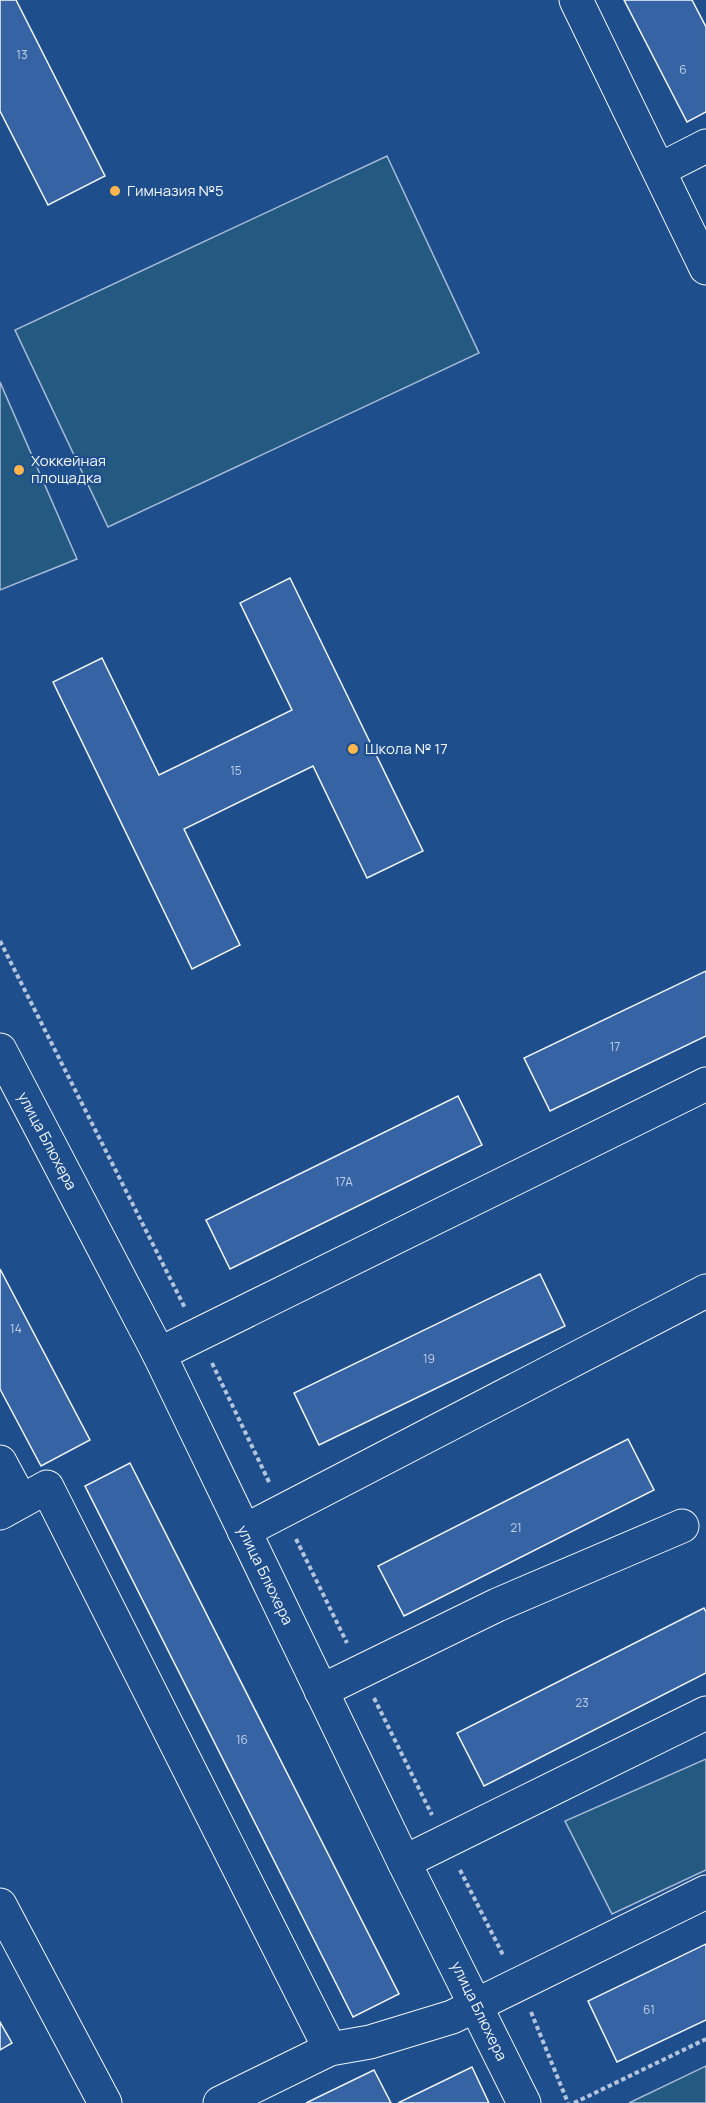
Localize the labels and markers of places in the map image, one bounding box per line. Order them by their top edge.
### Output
place label: Гимназия №5 [127,180,224,201]
marker: Гимназия №5 [108,184,122,198]
place label: Хоккейная площадка [31,450,106,488]
marker: Хоккейная площадка [12,463,26,477]
place label: Школа № 17 [365,738,448,759]
marker: Школа № 17 [346,742,360,756]

